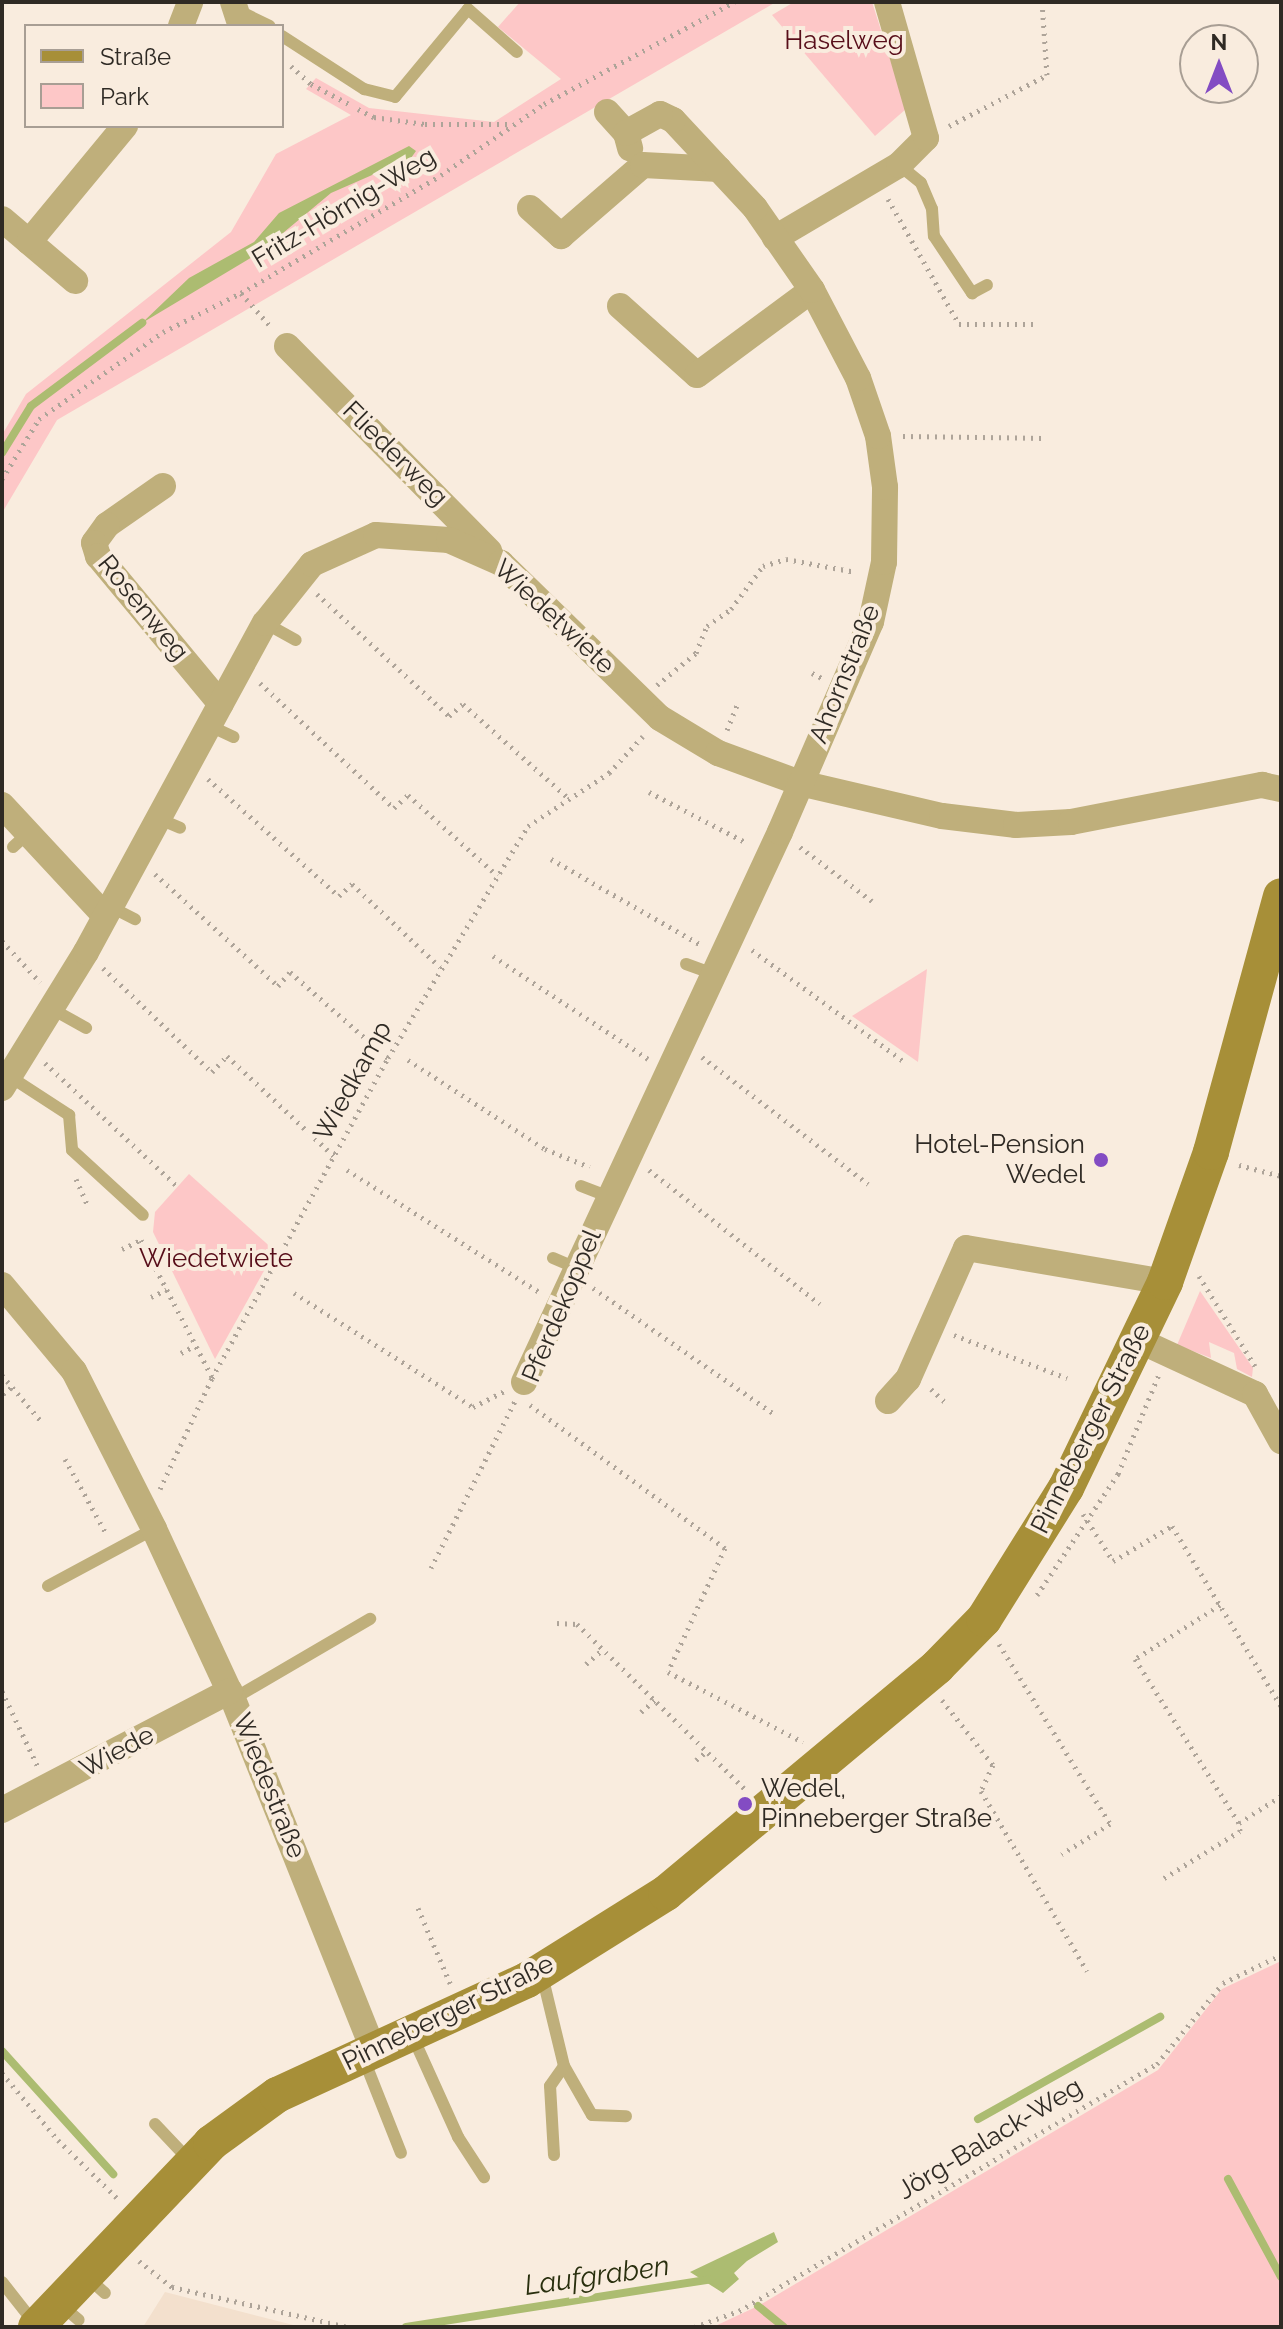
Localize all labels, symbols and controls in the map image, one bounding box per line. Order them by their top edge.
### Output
legend [24,24,284,128]
north arrow [1179,24,1259,104]
park label: Haselweg [784,25,904,57]
text: N [1211,29,1227,55]
text: Straße [100,42,171,71]
text: Park [100,82,149,111]
street label: Fritz-Hörnig-Weg [247,141,441,275]
street label: Fliederweg [336,395,454,513]
street label: Rosenweg [91,549,195,667]
street label: Wiedetwiete [487,553,621,681]
street label: Ahornstraße [803,600,887,748]
street label: Wiedkamp [307,1016,399,1146]
place label: Hotel-Pension Wedel [914,1129,1085,1190]
marker: Hotel-Pension Wedel [1092,1151,1110,1169]
street label: Pferdekoppel [516,1225,608,1387]
park label: Wiedetwiete [139,1243,293,1275]
street label: Pinneberger Straße [1025,1319,1157,1539]
street label: Wiedestraße [226,1709,312,1863]
street label: Wiede [75,1720,159,1784]
place label: Wedel, Pinneberger Straße [761,1773,993,1834]
marker: Wedel, Pinneberger Straße [736,1795,754,1813]
street label: Pinneberger Straße [337,1948,559,2078]
street label: Jörg-Balack-Weg [892,2072,1088,2206]
water label: Laufgraben [522,2249,672,2303]

